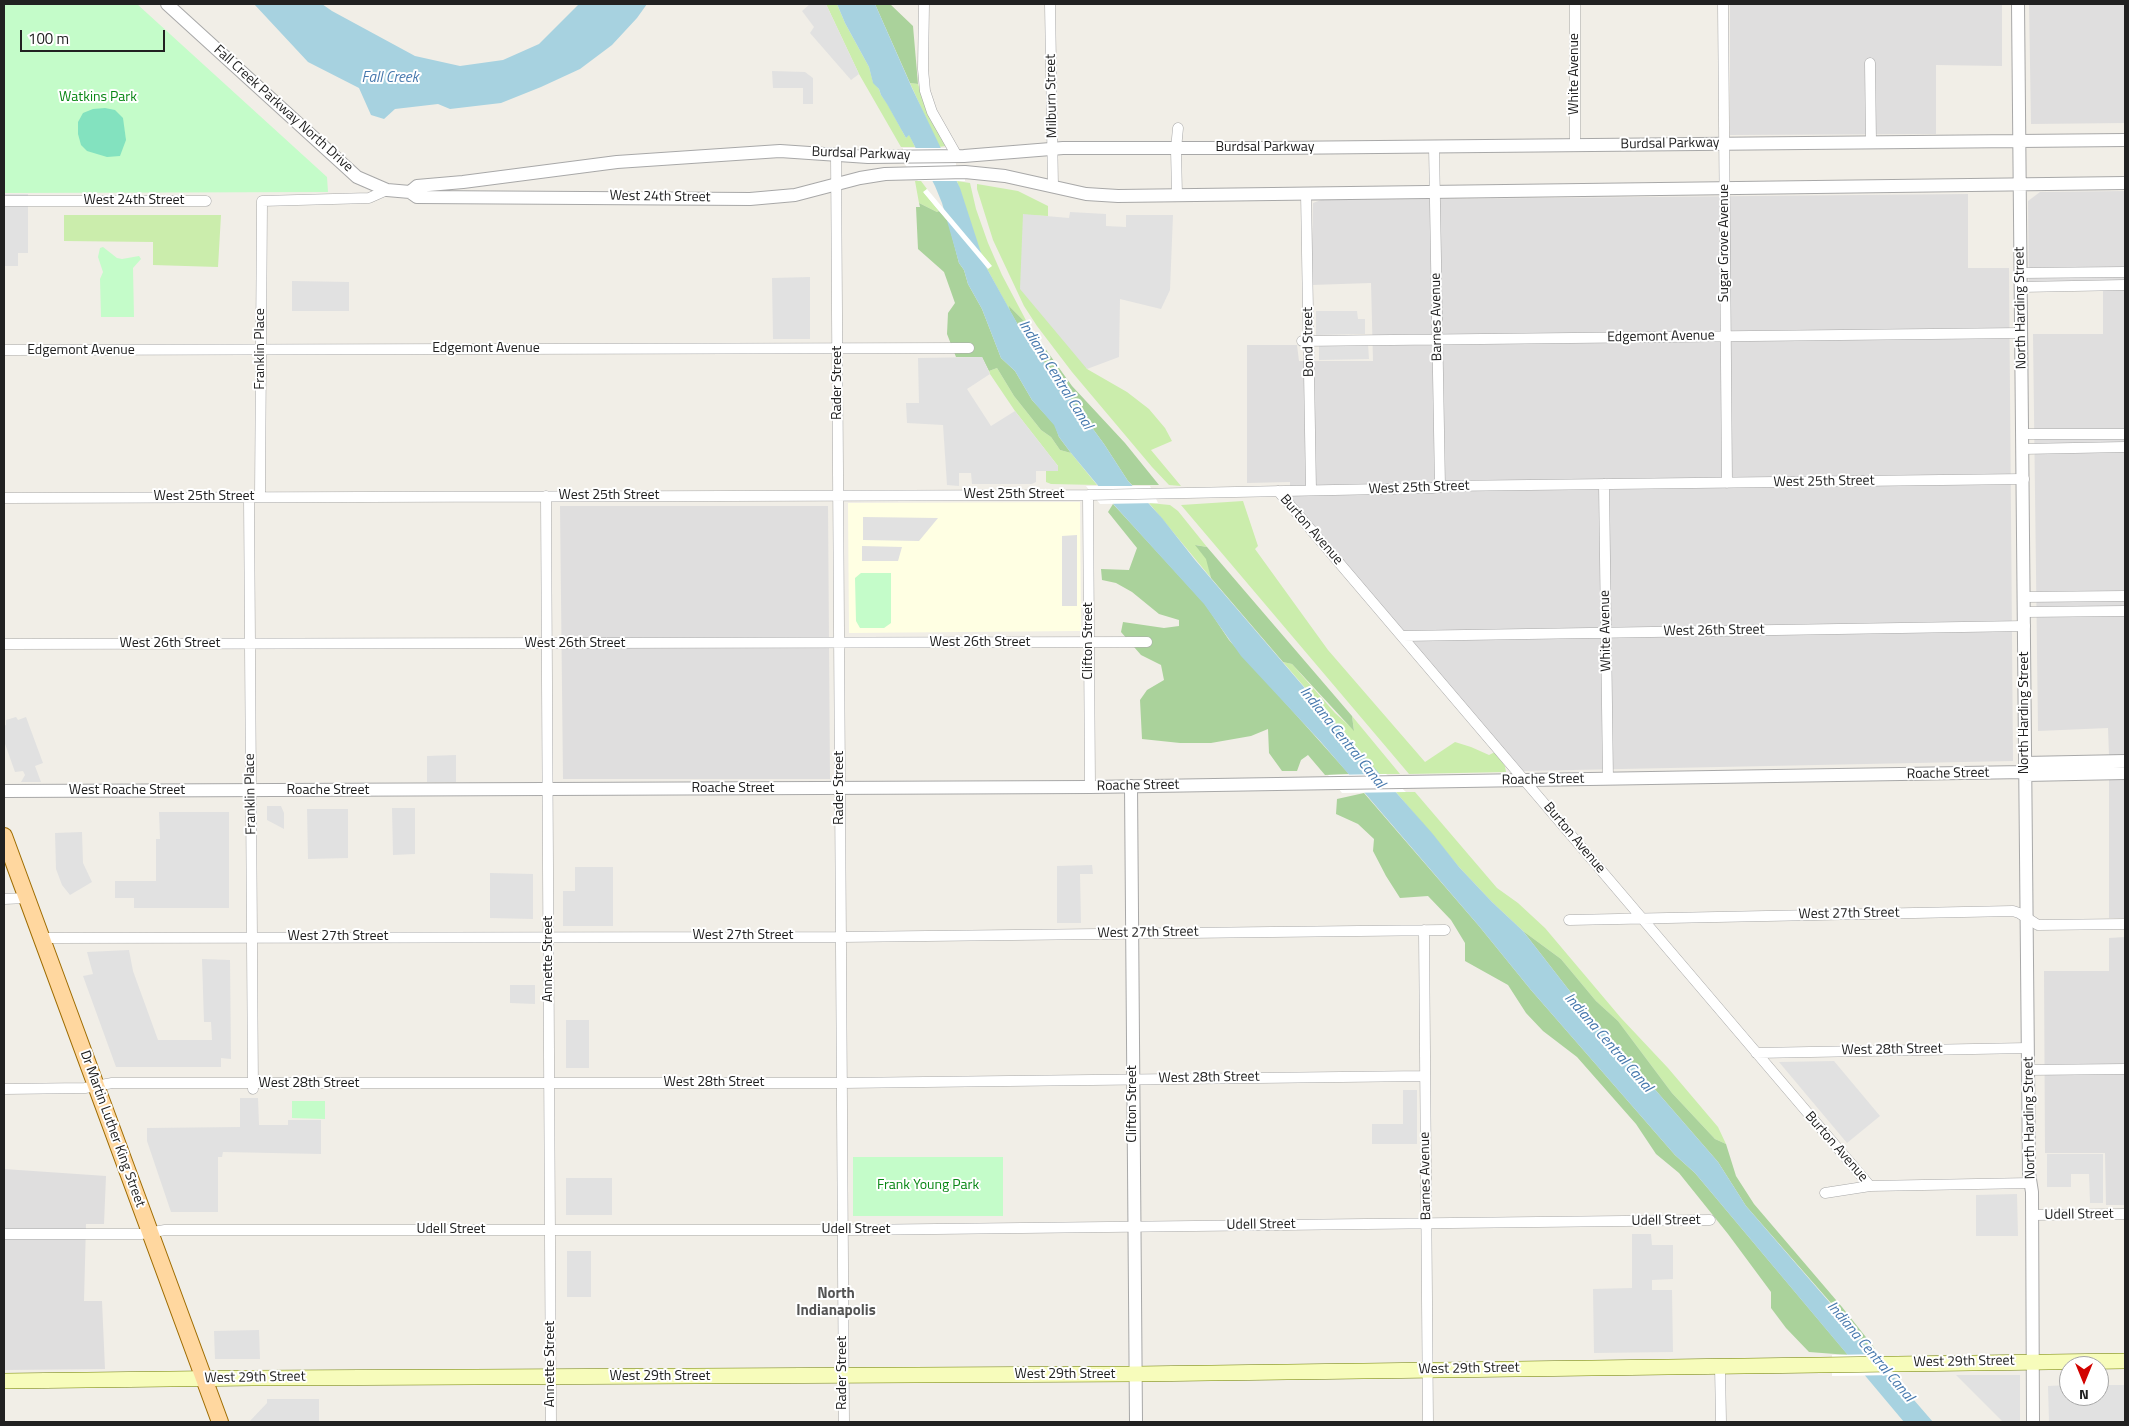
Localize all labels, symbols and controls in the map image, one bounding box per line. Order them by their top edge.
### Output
scale bar [22,20,168,52]
text: 100 m [28,27,69,50]
street label: White Avenue [1567,33,1583,115]
street label: Fall Creek Parkway North Drive [210,42,356,176]
street label: Milburn Street [1043,54,1061,138]
water label: Fall Creek [362,69,418,87]
park label: Watkins Park [59,90,137,106]
street label: Burdsal Parkway [1620,135,1720,153]
street label: Burdsal Parkway [1215,140,1315,156]
street label: Burdsal Parkway [811,144,911,164]
street label: Sugar Grove Avenue [1717,184,1733,302]
street label: West 24th Street [609,188,711,206]
street label: West 24th Street [84,193,184,209]
street label: North Harding Street [2012,247,2030,369]
street label: Barnes Avenue [1428,273,1446,361]
street label: Bond Street [1300,307,1318,377]
street label: Franklin Place [253,308,269,390]
water label: Indiana Central Canal [1014,317,1096,433]
street label: Edgemont Avenue [1607,328,1715,346]
street label: Edgemont Avenue [432,341,540,357]
street label: Edgemont Avenue [27,343,135,359]
street label: Rader Street [830,346,846,420]
street label: West 25th Street [1773,473,1875,491]
street label: West 25th Street [1368,478,1470,498]
street label: West 25th Street [964,487,1064,503]
street label: West 25th Street [559,488,659,504]
street label: West 25th Street [154,489,254,505]
street label: Burton Avenue [1276,491,1346,569]
street label: White Avenue [1597,590,1615,672]
street label: Clifton Street [1081,602,1097,680]
street label: West 26th Street [1663,622,1765,640]
street label: West 26th Street [930,635,1030,651]
street label: West 26th Street [120,636,220,652]
street label: West 26th Street [525,636,625,652]
street label: North Harding Street [2017,652,2033,774]
water label: Indiana Central Canal [1296,684,1388,792]
street label: Rader Street [832,751,848,825]
street label: Franklin Place [242,753,260,835]
street label: Roache Street [1906,765,1990,783]
street label: Roache Street [1501,771,1585,789]
street label: Roache Street [1096,777,1180,795]
street label: Roache Street [692,781,774,797]
street label: West Roache Street [69,783,185,799]
street label: Roache Street [287,783,369,799]
street label: Burton Avenue [1539,799,1609,877]
street label: West 27th Street [1798,905,1900,923]
street label: Annette Street [541,916,557,1002]
street label: West 27th Street [1097,924,1199,942]
street label: West 27th Street [693,928,793,944]
street label: West 27th Street [288,929,388,945]
water label: Indiana Central Canal [1560,990,1656,1096]
street label: West 28th Street [1841,1041,1943,1059]
street label: Dr Martin Luther King Street [76,1048,148,1210]
street label: North Harding Street [2021,1057,2039,1179]
street label: Clifton Street [1125,1065,1141,1143]
street label: West 28th Street [1158,1069,1260,1087]
street label: West 28th Street [664,1075,764,1091]
street label: West 28th Street [259,1076,359,1092]
street label: Burton Avenue [1801,1108,1871,1186]
street label: Barnes Avenue [1417,1132,1435,1220]
park label: Frank Young Park [877,1178,979,1194]
street label: Udell Street [2044,1206,2114,1224]
street label: Udell Street [1631,1212,1701,1230]
street label: Udell Street [1226,1216,1296,1234]
street label: Udell Street [416,1222,486,1238]
street label: Udell Street [821,1222,891,1238]
district label: North Indianapolis [796,1285,876,1320]
water label: Indiana Central Canal [1823,1298,1917,1406]
street label: Annette Street [543,1321,559,1407]
street label: Rader Street [835,1336,851,1410]
street label: West 29th Street [1913,1353,2015,1371]
north arrow [2059,1356,2109,1406]
street label: West 29th Street [1418,1360,1520,1378]
street label: West 29th Street [1015,1367,1115,1383]
street label: West 29th Street [204,1369,306,1387]
street label: West 29th Street [610,1369,710,1385]
text: N [2079,1385,2089,1406]

